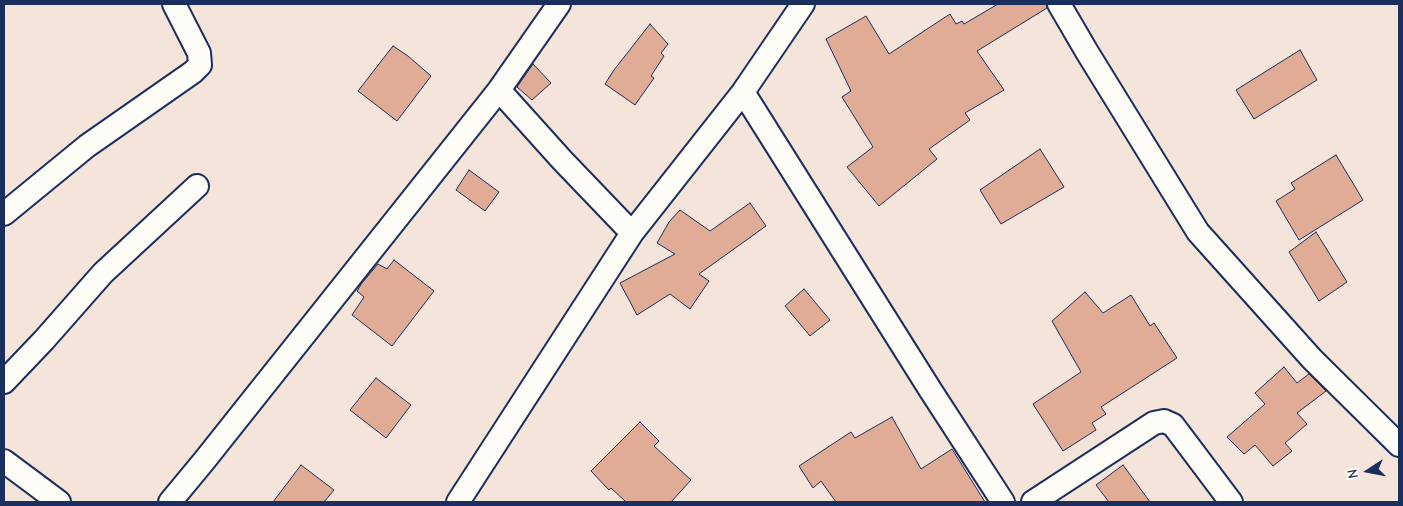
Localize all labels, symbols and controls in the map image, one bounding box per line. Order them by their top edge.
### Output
north arrow [1343,446,1393,496]
text: N [1344,468,1362,480]

